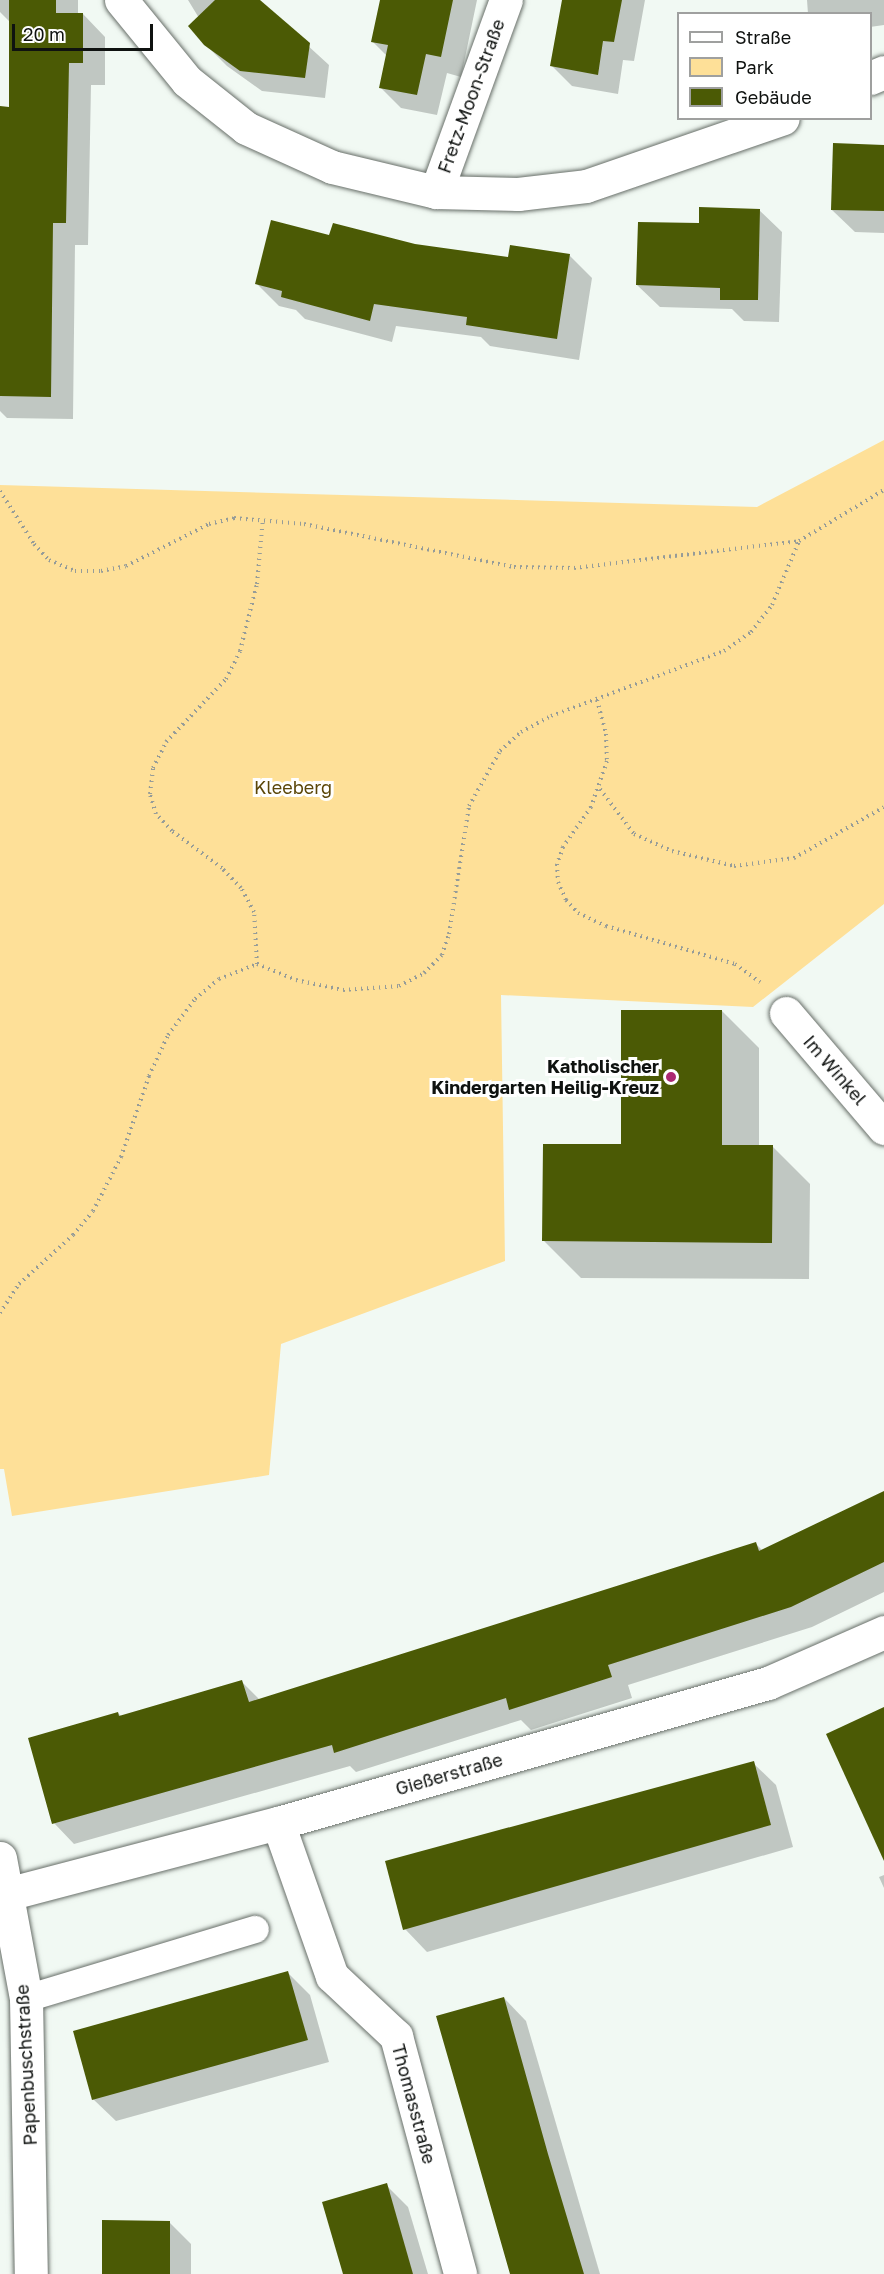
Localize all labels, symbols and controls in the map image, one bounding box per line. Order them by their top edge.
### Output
scale bar [15,12,156,50]
legend [677,12,872,120]
street label: Fretz-Moon-Straße [433,16,509,176]
text: 20 m [23,23,65,45]
text: Straße [735,26,791,48]
text: Park [735,56,774,78]
text: Gebäude [735,86,812,108]
park label: Kleeberg [254,776,332,798]
street label: Im Winkel [799,1031,871,1109]
place label: Katholischer Kindergarten Heilig-Kreuz [431,1056,659,1098]
marker: Katholischer Kindergarten Heilig-Kreuz [664,1070,678,1084]
street label: Gießerstraße [393,1748,505,1800]
street label: Papenbuschstraße [11,1984,41,2146]
street label: Thomasstraße [388,2042,440,2166]

